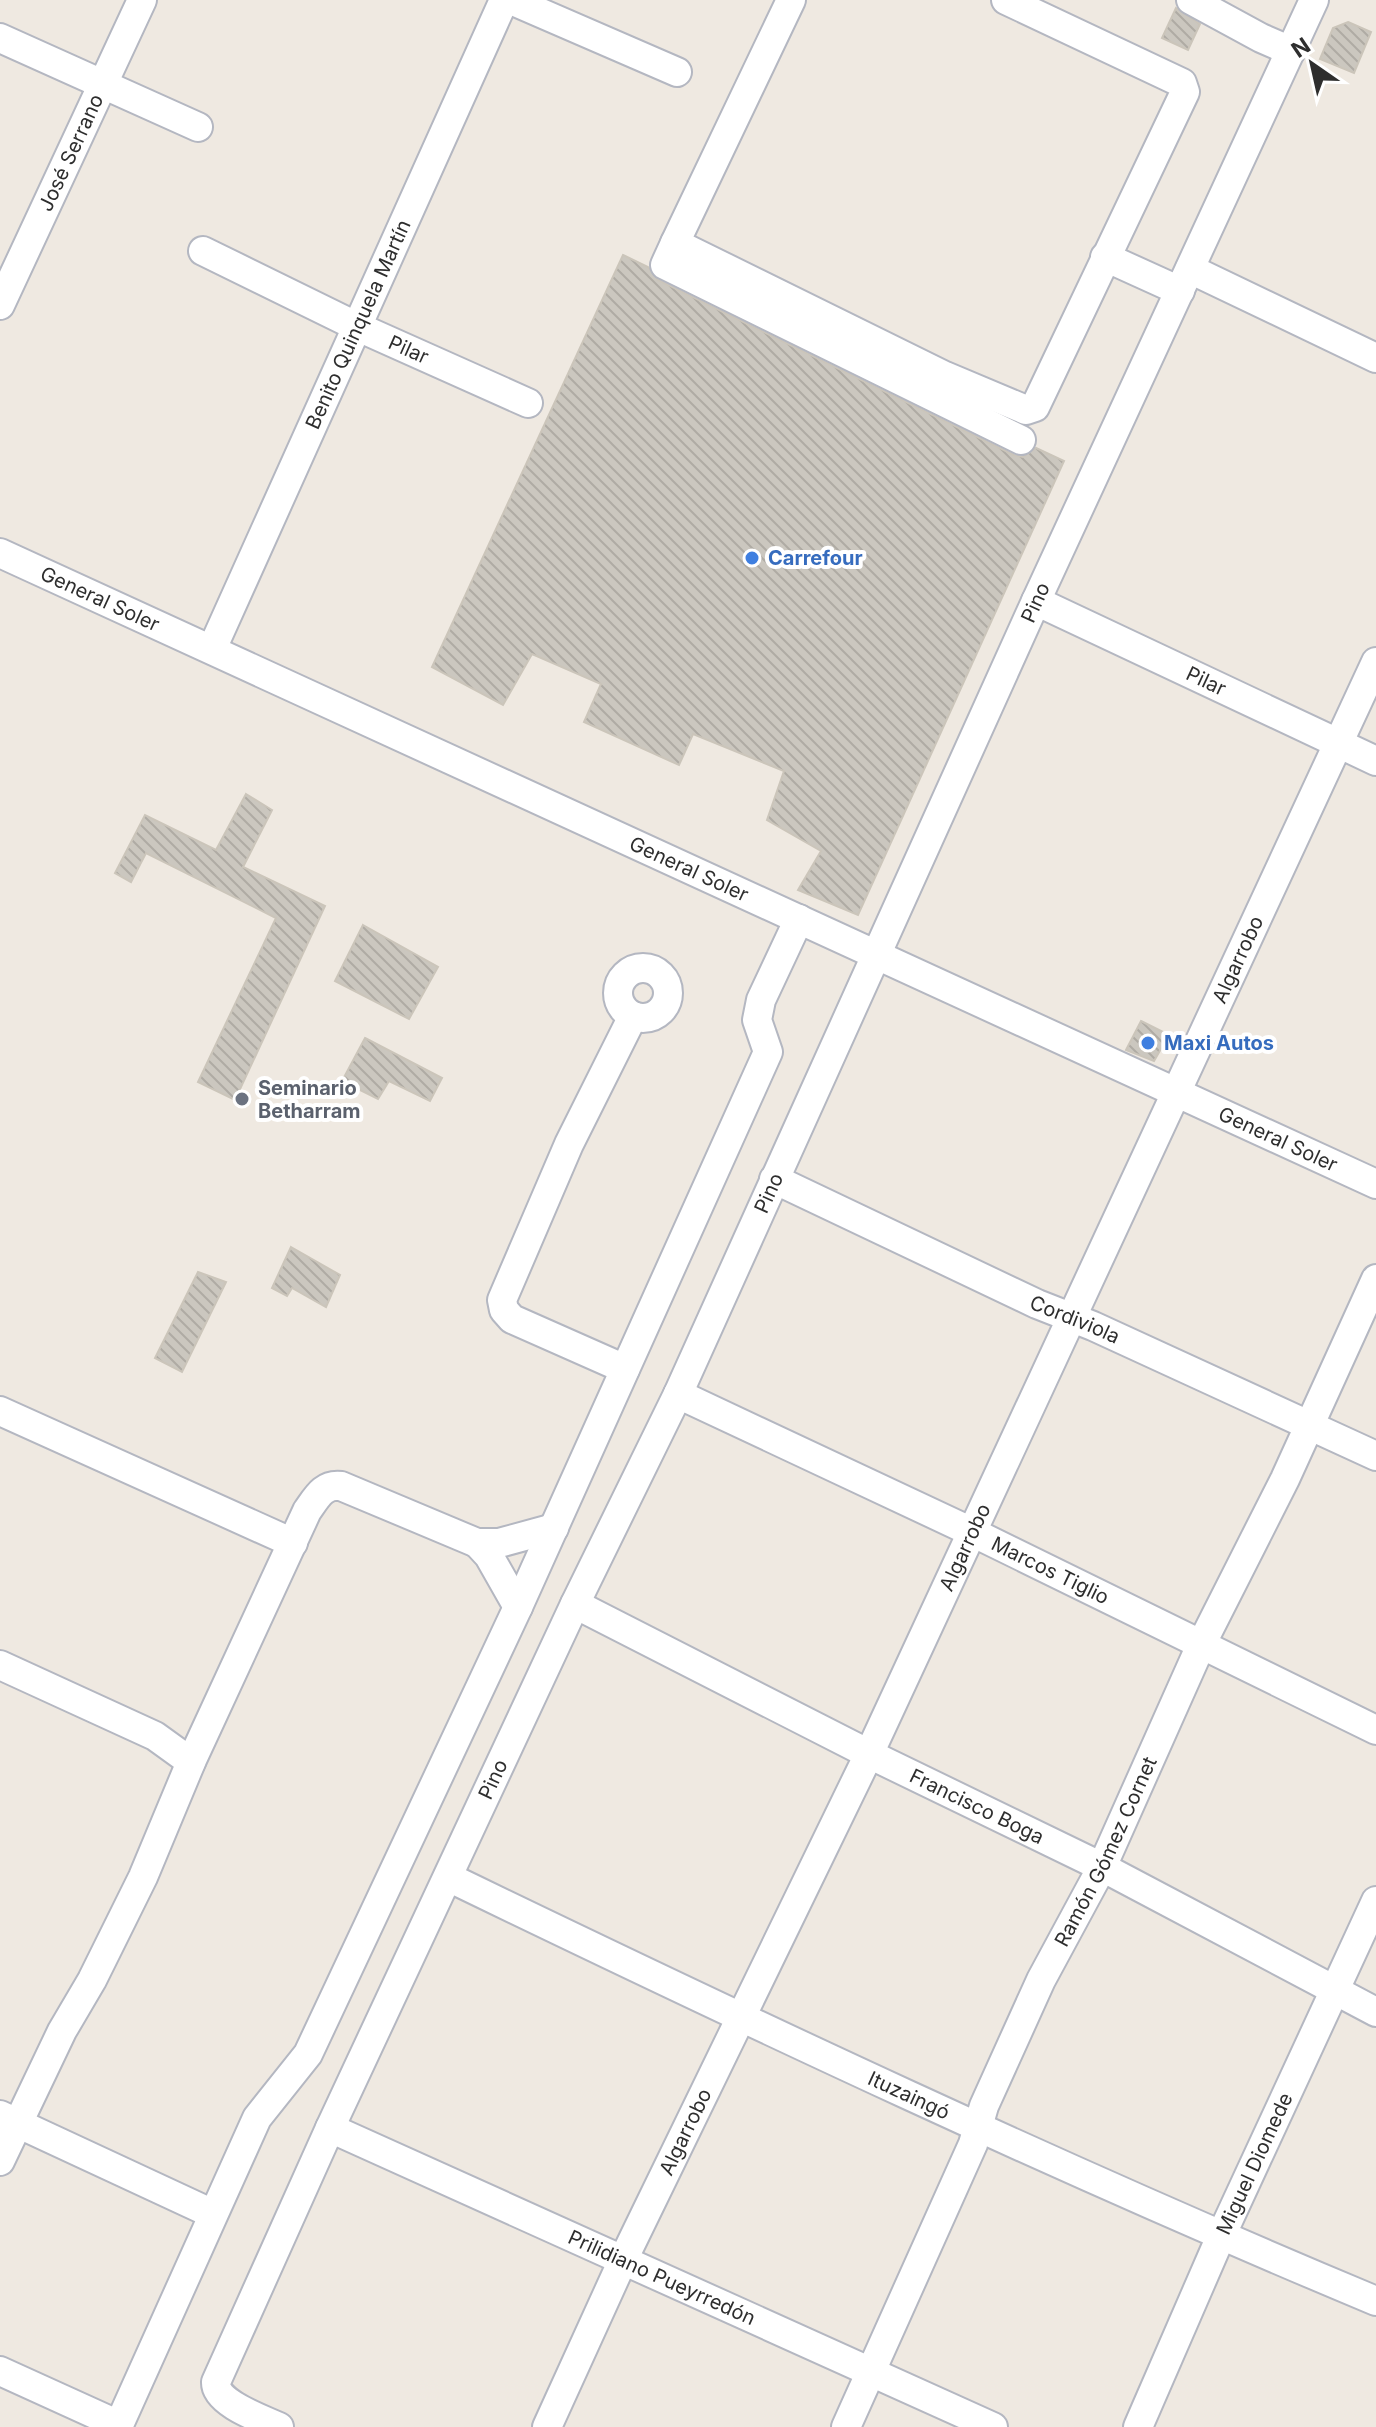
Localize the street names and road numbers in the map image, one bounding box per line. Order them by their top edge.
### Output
street label: José Serrano [33,90,108,215]
street label: Benito Quinquela Martín [301,216,416,433]
street label: Pilar [385,330,433,369]
street label: General Soler [37,561,164,637]
street label: Pino [1016,579,1055,626]
street label: Pilar [1182,661,1230,701]
street label: General Soler [626,831,753,907]
street label: Algarrobo [1207,912,1268,1007]
street label: General Soler [1215,1101,1342,1177]
street label: Pino [749,1169,788,1217]
street label: Cordiviola [1026,1290,1124,1349]
street label: Algarrobo [934,1500,996,1595]
street label: Marcos Tiglio [988,1531,1113,1609]
street label: Ramón Gómez Cornet [1049,1753,1162,1951]
street label: Pino [473,1756,513,1803]
street label: Francisco Boga [906,1764,1048,1849]
street label: Ituzaingó [864,2066,954,2124]
street label: Algarrobo [654,2085,717,2179]
street label: Miguel Diomede [1211,2089,1298,2238]
street label: Prilidiano Pueyrredón [564,2225,759,2330]

